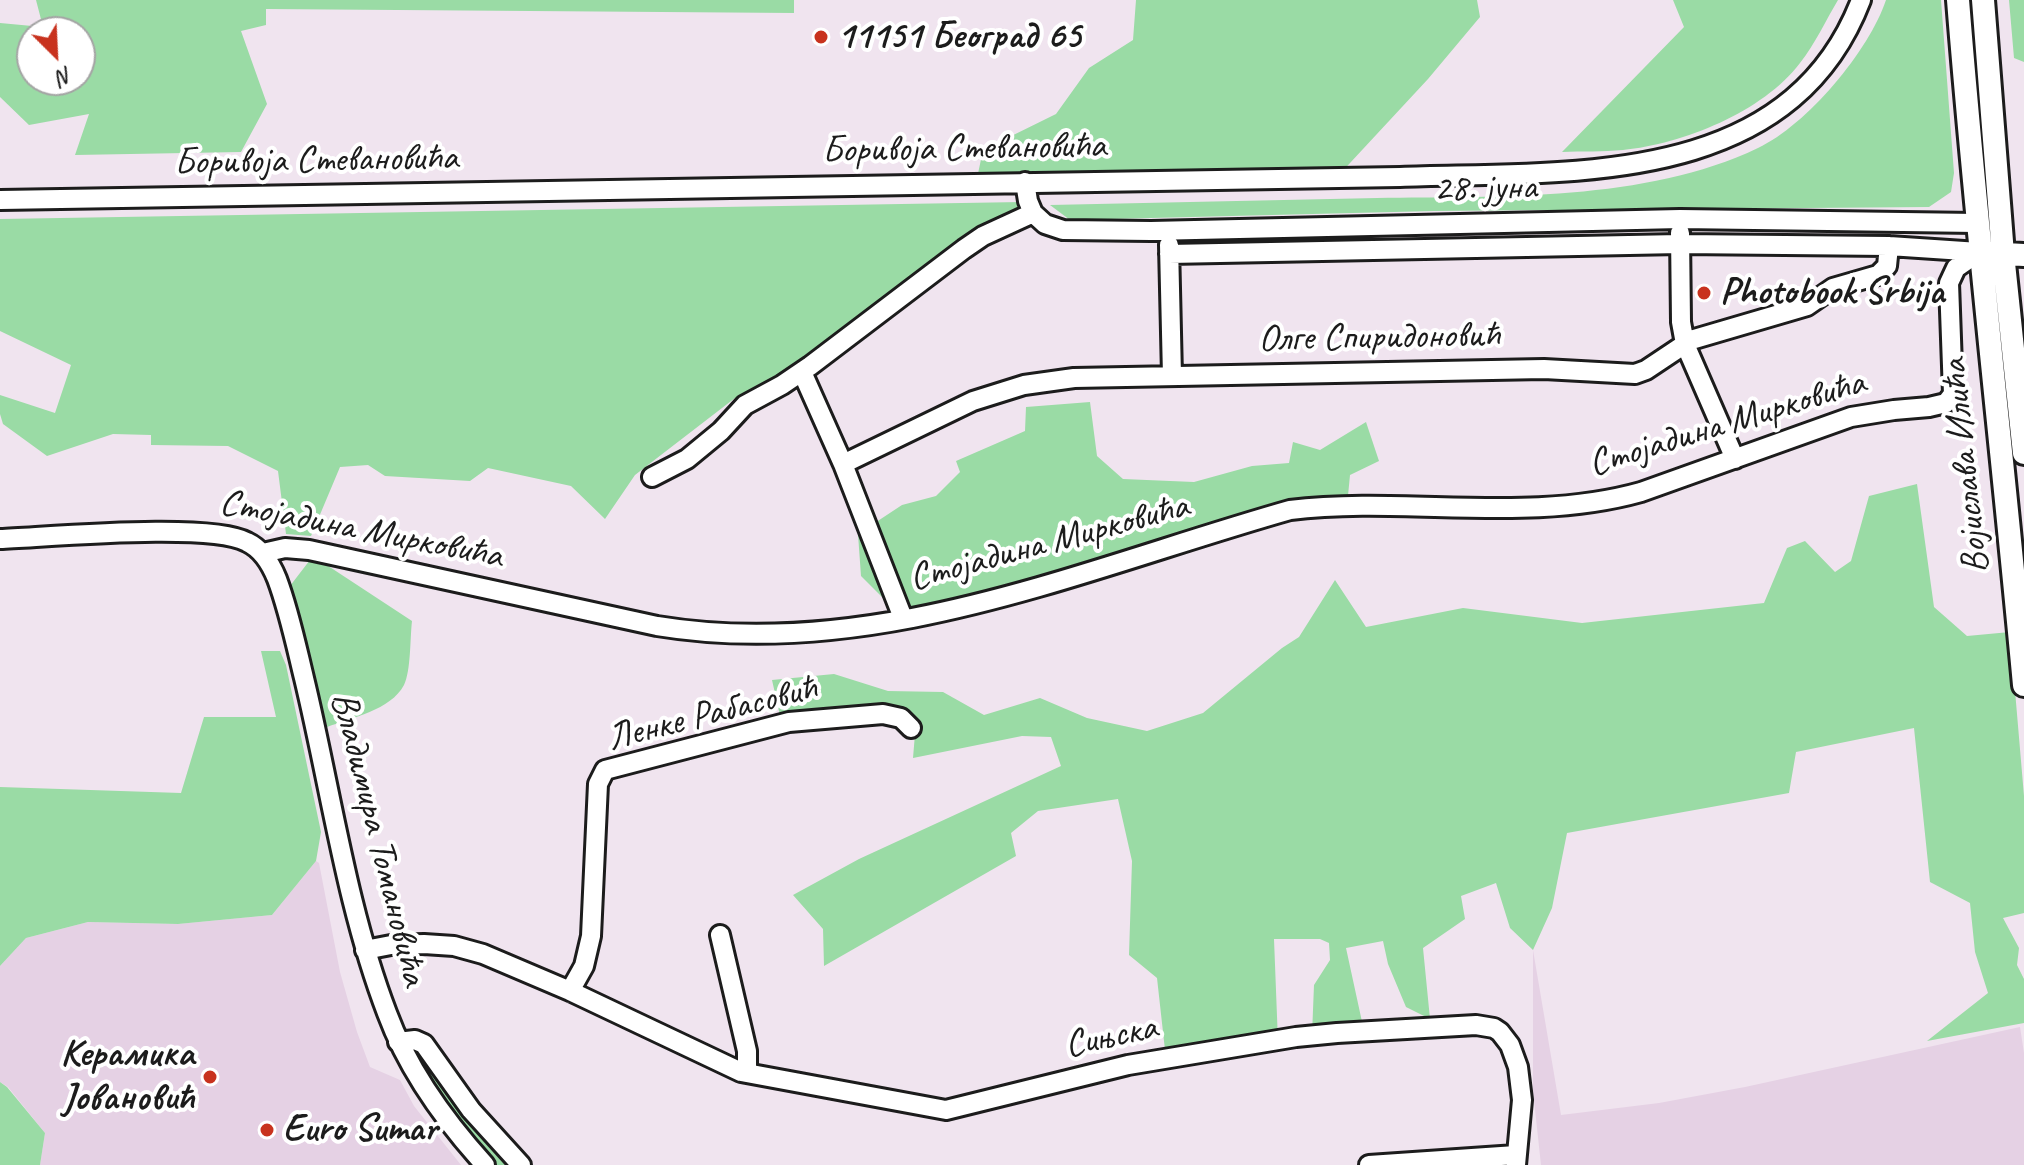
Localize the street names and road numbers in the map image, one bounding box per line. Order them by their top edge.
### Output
street label: Боривоја Стевановића [822,124,1106,174]
street label: Боривоја Стевановића [174,136,458,186]
street label: 28. јуна [1433,165,1537,213]
street label: Олге Спиридоновић [1258,313,1500,363]
street label: Војислава Илића [1932,356,2000,576]
street label: Стојадина Мирковића [1583,360,1871,488]
street label: Стојадина Мирковића [216,480,506,580]
street label: Стојадина Мирковића [905,484,1193,602]
street label: Ленке Рабасовић [603,666,821,762]
street label: Владимира Томановића [319,688,437,990]
street label: Сињска [1061,1005,1161,1069]

